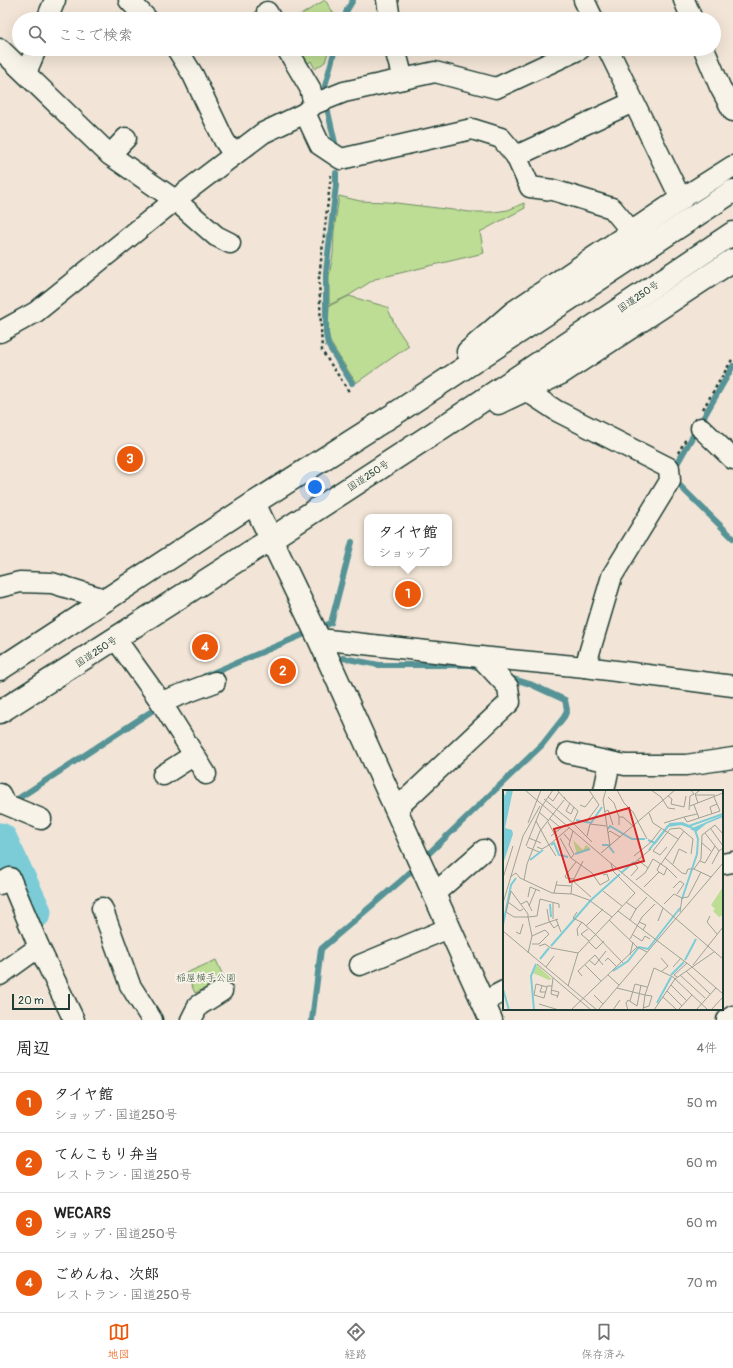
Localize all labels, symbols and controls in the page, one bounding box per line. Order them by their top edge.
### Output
search box [12,12,721,56]
icon: search [26,23,48,45]
text: ここで検索 [58,26,133,45]
street label: 国道250号 [615,278,662,315]
pin: 3 [117,444,143,474]
street label: 国道250号 [345,458,392,494]
your location [305,477,325,497]
popup [364,514,452,566]
text: タイヤ館 [378,523,438,542]
text: ショップ [378,545,430,561]
pin: 1 [395,579,421,609]
pin: 4 [192,632,218,662]
street label: 国道250号 [73,634,120,670]
pin: 2 [270,656,296,686]
inset map [503,790,723,1010]
park label: 稲屋横手公園 [176,972,236,984]
scale bar [12,992,70,1011]
text: 20 m [18,994,44,1007]
text: 周辺 [16,1038,50,1059]
text: 4件 [696,1040,717,1056]
text: タイヤ館 [54,1085,113,1104]
text: 1 [26,1095,32,1111]
text: 50 m [687,1095,717,1111]
text: ショップ · 国道250号 [54,1107,178,1123]
text: てんこもり弁当 [54,1145,159,1164]
text: 2 [25,1155,33,1171]
text: 60 m [686,1155,717,1171]
text: レストラン · 国道250号 [54,1167,192,1183]
text: WECARS [54,1204,111,1223]
text: 3 [25,1215,33,1231]
text: 60 m [686,1215,717,1231]
text: ショップ · 国道250号 [54,1226,178,1242]
text: ごめんね、次郎 [54,1265,159,1284]
text: 4 [25,1275,33,1291]
text: 70 m [687,1275,717,1291]
text: レストラン · 国道250号 [54,1287,192,1303]
tab: 地図 [108,1321,130,1361]
tab: 経路 [345,1321,367,1361]
tab: 保存済み [582,1321,626,1361]

